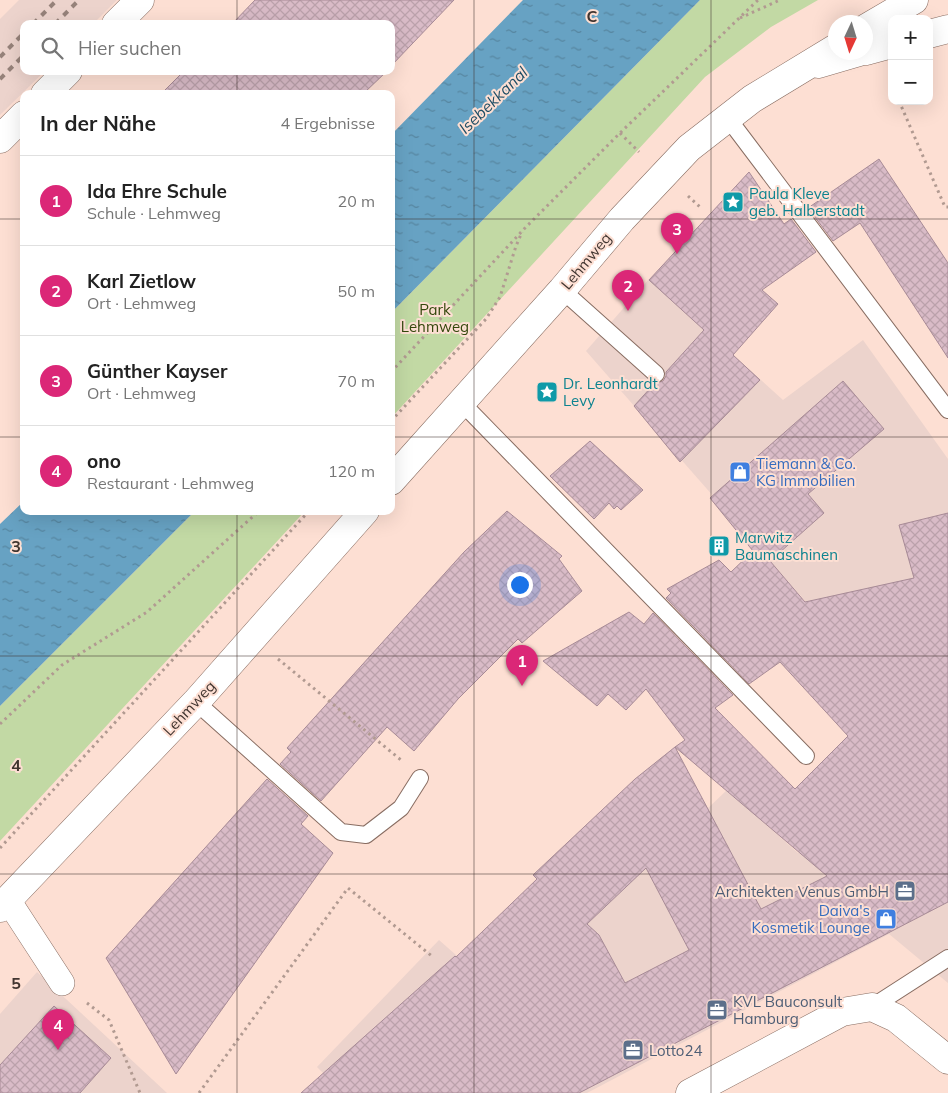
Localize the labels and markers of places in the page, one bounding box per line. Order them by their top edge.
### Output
place label: Paula Kleve geb. Halberstadt [749,184,865,220]
place icon: Paula Kleve geb. Halberstadt [721,190,745,214]
pin: 3 [661,213,693,254]
pin: 2 [612,270,644,311]
place label: Dr. Leonhardt Levy [563,374,658,410]
place icon: Dr. Leonhardt Levy [535,380,559,404]
place label: Tiemann & Co. KG Immobilien [756,454,856,490]
shop icon: Tiemann & Co. KG Immobilien [728,460,752,484]
place label: Marwitz Baumaschinen [735,528,838,564]
building icon: Marwitz Baumaschinen [707,534,731,558]
pin: 1 [506,645,538,686]
office icon: Architekten Venus GmbH [893,879,917,903]
place label: Architekten Venus GmbH [715,882,889,901]
place label: Daiva's Kosmetik Lounge [752,901,870,937]
shop icon: Daiva's Kosmetik Lounge [874,907,898,931]
place label: KVL Bauconsult Hamburg [733,992,842,1028]
office icon: KVL Bauconsult Hamburg [705,998,729,1022]
pin: 4 [42,1009,74,1050]
office icon: Lotto24 [621,1038,645,1062]
place label: Lotto24 [649,1041,702,1060]

